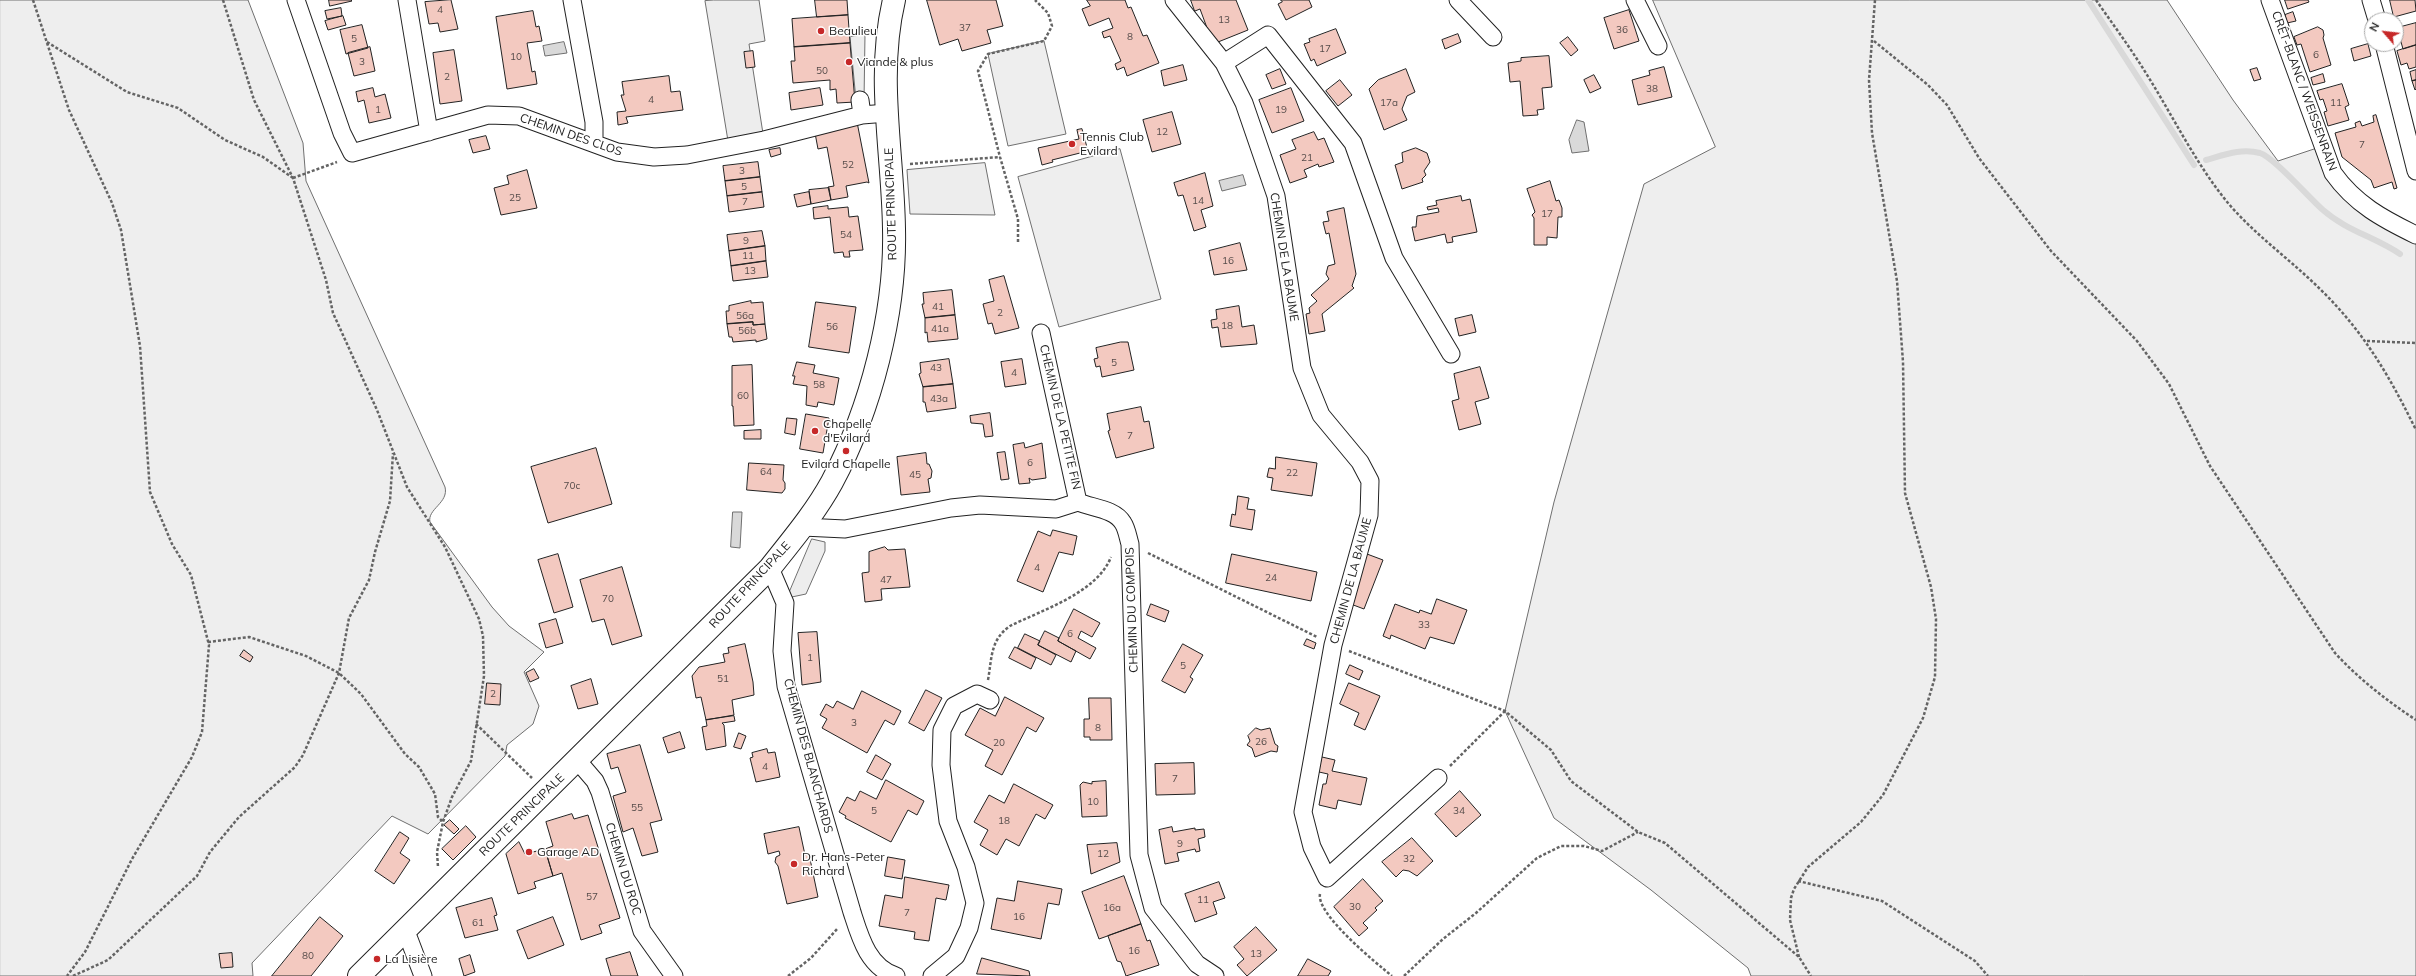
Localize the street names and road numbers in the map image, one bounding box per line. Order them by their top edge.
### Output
street label: CRÊT-BLANC / WEISSENRAIN [2268,9,2340,173]
street label: CHEMIN DES CLOS [518,111,624,159]
street label: ROUTE PRINCIPALE [882,147,900,261]
street label: CHEMIN DE LA BAUME [1267,192,1301,322]
street label: CHEMIN DE LA PETITE FIN [1036,343,1084,491]
street label: CHEMIN DE LA BAUME [1327,516,1375,646]
street label: ROUTE PRINCIPALE [706,539,794,631]
street label: CHEMIN DU COMPOIS [1123,547,1141,673]
street label: CHEMIN DES BLANCHARDS [780,677,836,835]
street label: ROUTE PRINCIPALE [477,771,567,859]
street label: CHEMIN DU ROC [602,821,644,917]

